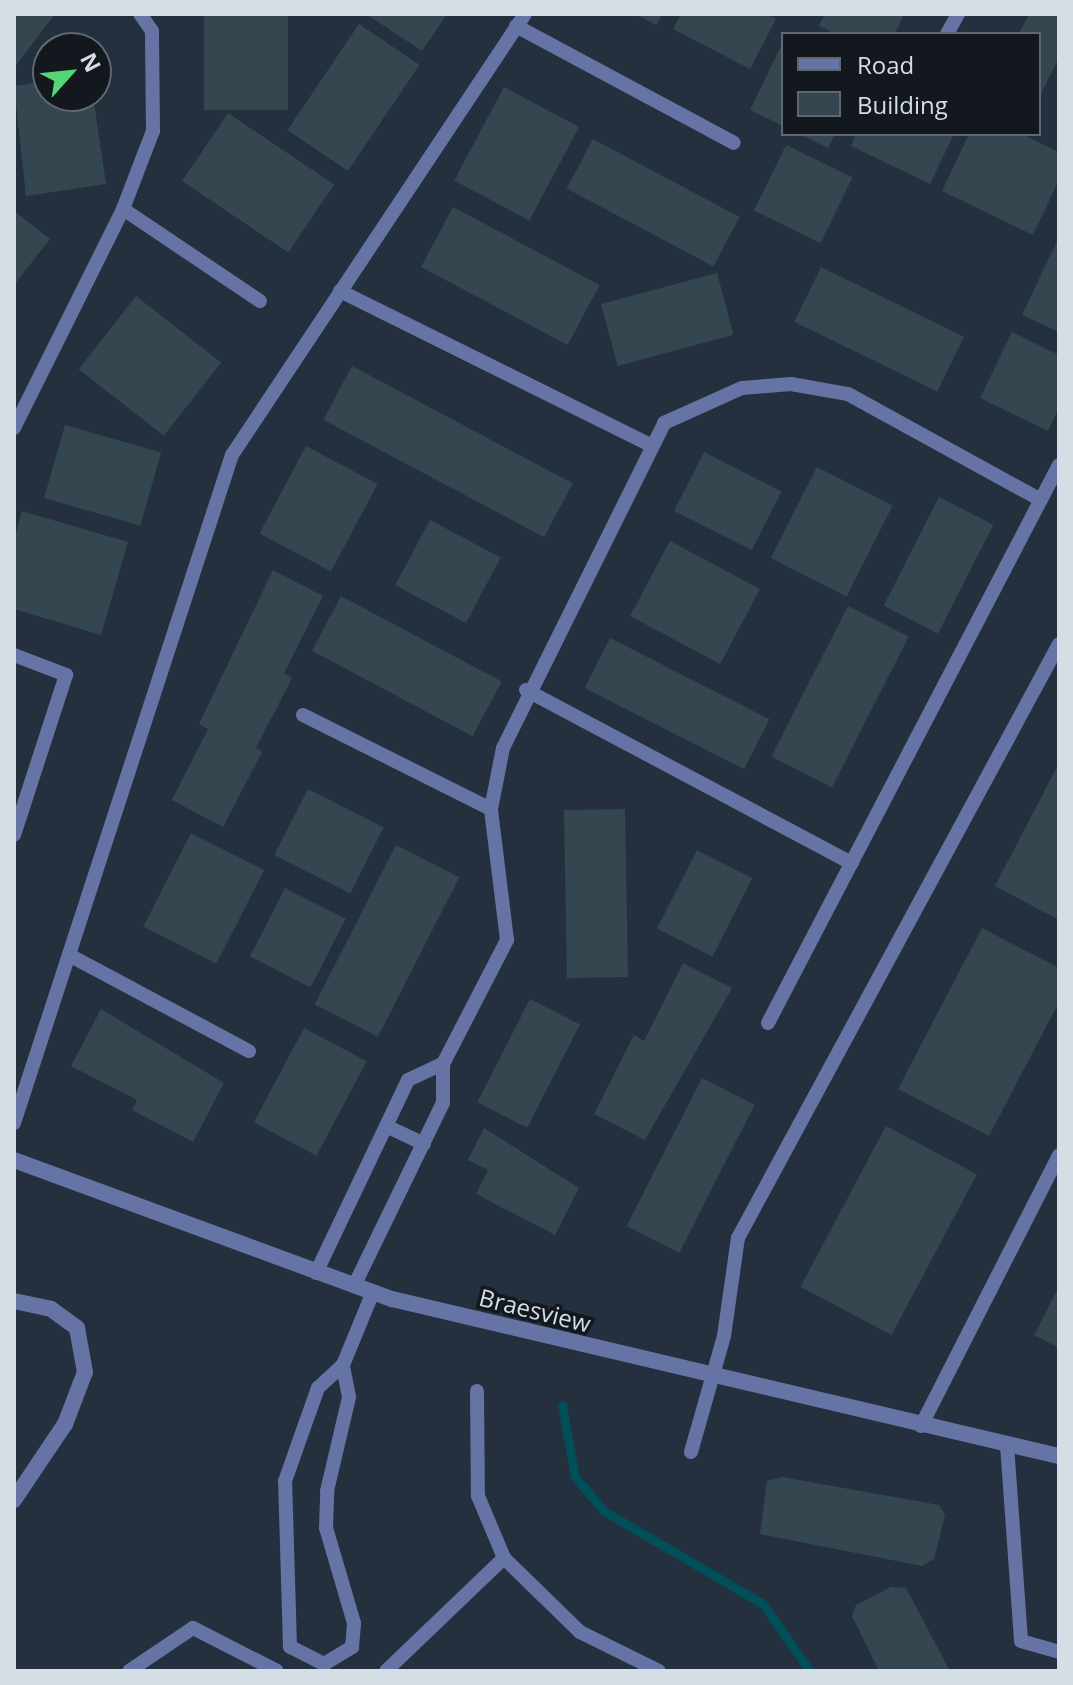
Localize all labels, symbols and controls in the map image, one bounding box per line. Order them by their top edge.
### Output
north arrow [32,32,112,112]
legend [781,32,1041,136]
text: N [74,47,109,77]
text: Road [857,48,914,81]
text: Building [857,88,948,121]
street label: Braesview [476,1282,594,1338]

